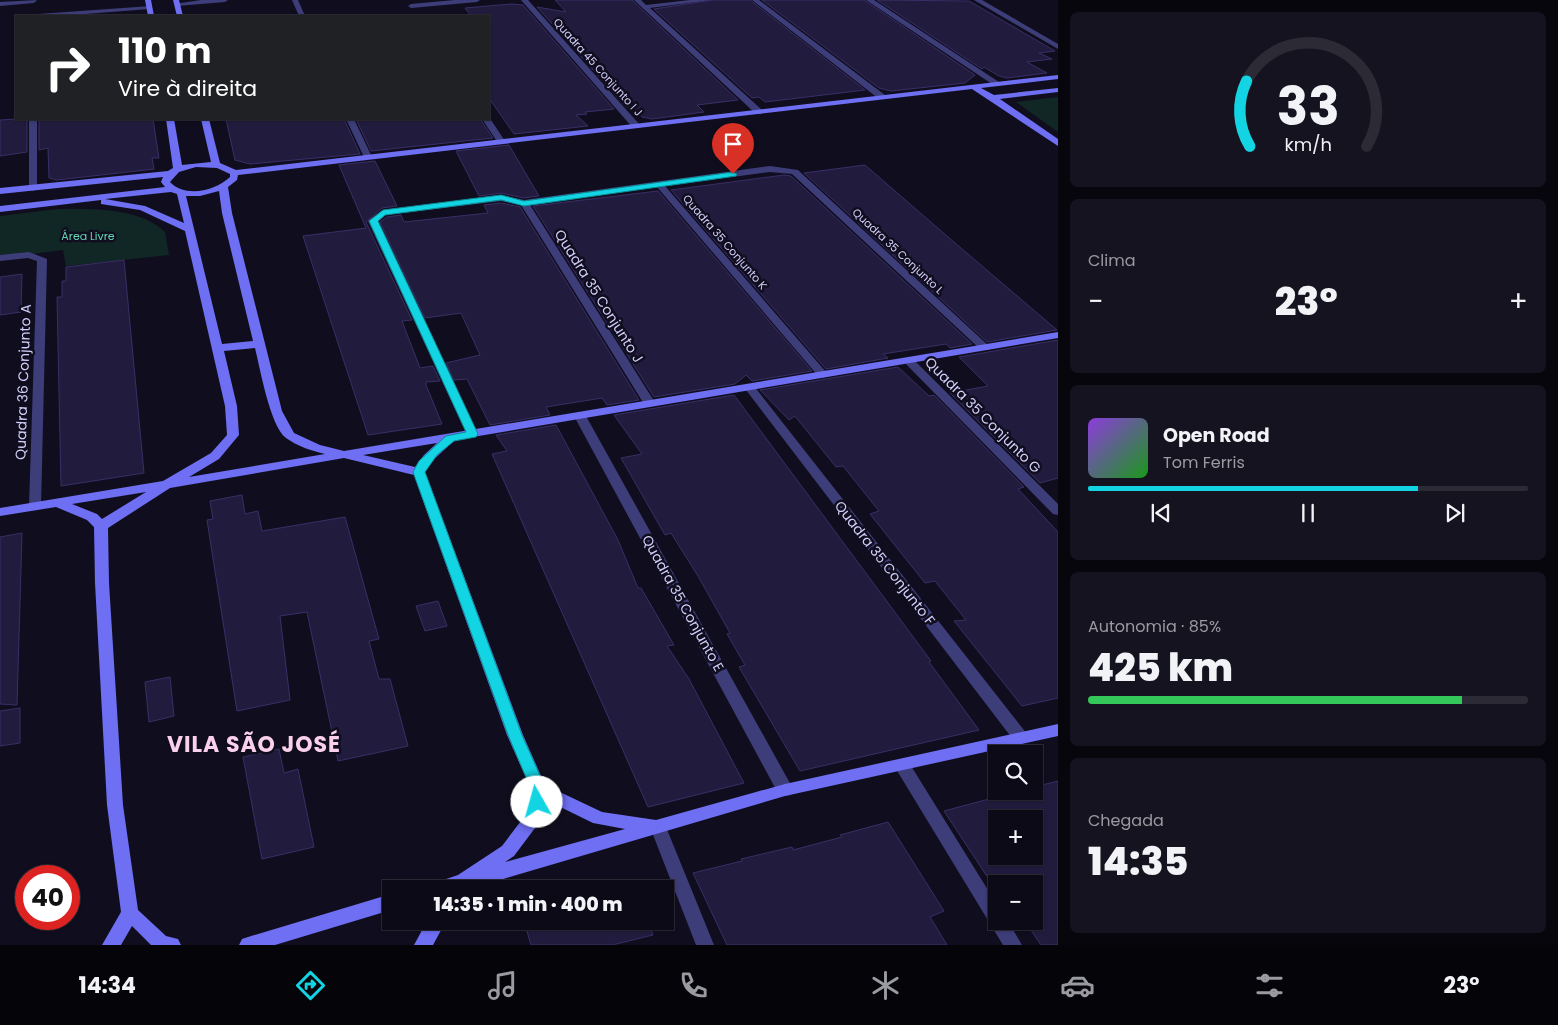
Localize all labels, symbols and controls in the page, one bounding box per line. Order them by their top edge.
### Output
street label: Quadra 45 Conjunto I J [550,15,646,119]
text: 110 m [118,26,212,75]
icon: right [35,35,100,100]
text: 33 [1277,70,1339,143]
text: Vire à direita [118,73,257,104]
pin [712,123,754,174]
icon: arrive [719,130,747,158]
text: km/h [1284,132,1332,157]
street label: Quadra 35 Conjunto K [679,191,771,293]
street label: Quadra 35 Conjunto L [849,204,947,298]
street label: Quadra 35 Conjunto J [550,226,648,366]
park label: Área Livre [61,228,115,244]
text: Clima [1088,249,1136,272]
text: 23° [1275,275,1338,328]
text: − [1088,282,1103,321]
text: + [1509,282,1528,321]
street label: Quadra 36 Conjunto A [10,304,36,460]
street label: Quadra 35 Conjunto G [920,352,1046,478]
text: Open Road [1163,422,1270,449]
text: Tom Ferris [1163,451,1245,474]
street label: Quadra 35 Conjunto F [830,497,940,629]
icon: previous [1147,499,1175,527]
icon: pause [1294,499,1322,527]
icon: next [1441,499,1469,527]
street label: Quadra 35 Conjunto E [637,531,729,675]
text: Autonomia · 85% [1088,615,1221,638]
text: 425 km [1088,641,1233,694]
district label: VILA SÃO JOSÉ [167,729,341,760]
map controls [988,745,1043,930]
button: search [988,745,1043,800]
position arrow [510,775,562,827]
text: Chegada [1088,809,1164,832]
button: + [988,810,1043,865]
text: 14:35 [1088,835,1189,888]
speed limit sign: 40 [15,865,80,930]
button: − [988,875,1043,930]
text: 14:35 · 1 min · 400 m [433,891,623,918]
icon: directions [293,968,328,1003]
icon: music [485,968,520,1003]
icon: phone [676,968,711,1003]
icon: climate [868,968,903,1003]
icon: car [1060,968,1095,1003]
icon: filters [1252,968,1287,1003]
text: 14:34 [78,970,136,1001]
text: 23° [1443,970,1480,1001]

